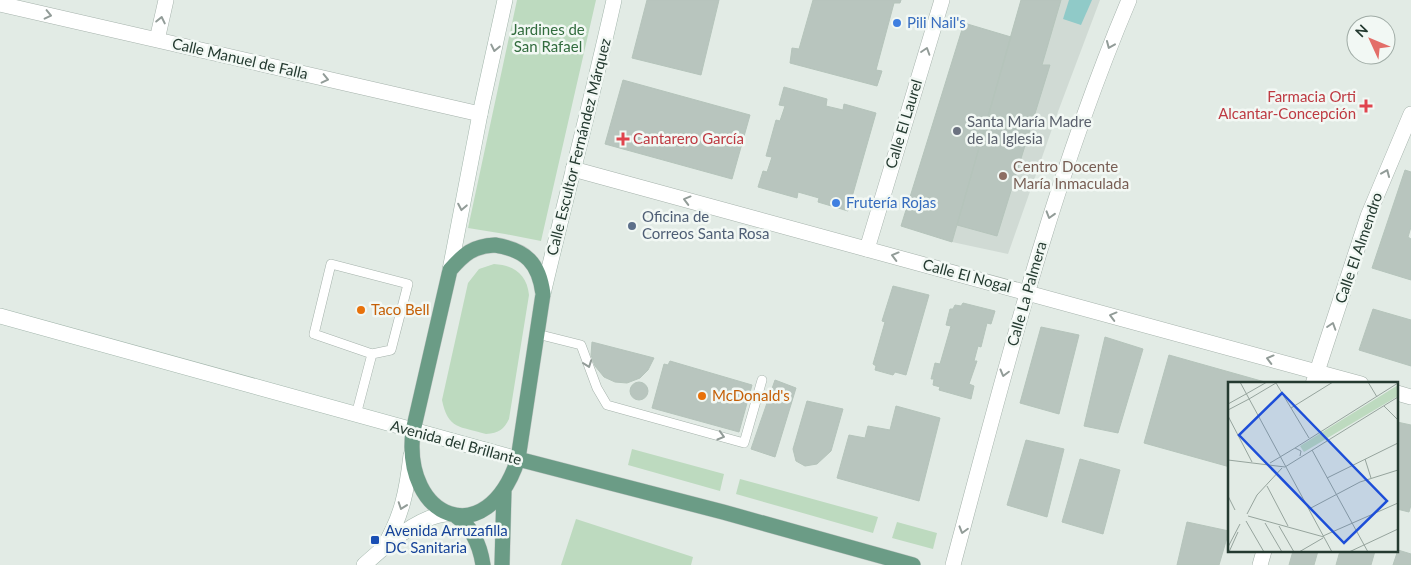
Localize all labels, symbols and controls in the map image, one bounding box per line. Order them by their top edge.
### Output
one-way arrow [43,9,52,20]
place label: Pili Nail's [907,13,966,31]
one-way arrow [155,15,166,24]
north arrow [1346,15,1396,65]
marker: Pili Nail's [891,17,903,29]
park label: Jardines de San Rafael [511,20,585,55]
text: N [1351,21,1371,40]
street label: Calle Manuel de Falla [170,34,310,82]
street label: Calle Escultor Fernández Márquez [542,36,614,257]
one-way arrow [1105,40,1116,49]
one-way arrow [490,43,501,52]
one-way arrow [920,47,930,56]
one-way arrow [321,73,330,83]
street label: Calle El Laurel [881,77,925,171]
place label: Farmacia Orti Alcantar-Concepción [1218,87,1356,122]
marker: Farmacia Orti Alcantar-Concepción [1360,100,1372,112]
place label: Santa María Madre de la Iglesia [967,112,1092,147]
marker: Santa María Madre de la Iglesia [951,125,963,137]
place label: Cantarero García [633,129,744,147]
marker: Cantarero García [617,133,629,145]
place label: Centro Docente María Inmaculada [1013,157,1129,192]
one-way arrow [1380,169,1391,178]
marker: Centro Docente María Inmaculada [997,170,1009,182]
street label: Calle El Almendro [1331,190,1385,306]
place label: Frutería Rojas [846,193,936,211]
one-way arrow [683,195,692,206]
marker: Frutería Rojas [830,197,842,209]
one-way arrow [458,202,468,211]
place label: Oficina de Correos Santa Rosa [642,207,770,242]
one-way arrow [1045,210,1055,218]
marker: Oficina de Correos Santa Rosa [626,220,638,232]
street label: Calle La Palmera [1002,239,1050,348]
one-way arrow [891,252,899,262]
street label: Calle El Nogal [921,255,1013,295]
place label: Taco Bell [371,300,430,318]
marker: Taco Bell [355,304,367,316]
one-way arrow [1108,311,1117,322]
one-way arrow [1326,322,1336,330]
one-way arrow [1265,354,1274,365]
one-way arrow [582,360,592,368]
one-way arrow [1000,369,1010,377]
inset map [1228,382,1398,552]
place label: McDonald's [712,386,790,404]
marker: McDonald's [696,390,708,402]
street label: Avenida del Brillante [389,416,524,468]
one-way arrow [716,431,724,441]
one-way arrow [398,502,408,510]
place label: Avenida Arruzafilla DC Sanitaria [385,521,508,556]
one-way arrow [958,526,968,534]
marker: Avenida Arruzafilla DC Sanitaria [369,534,381,546]

